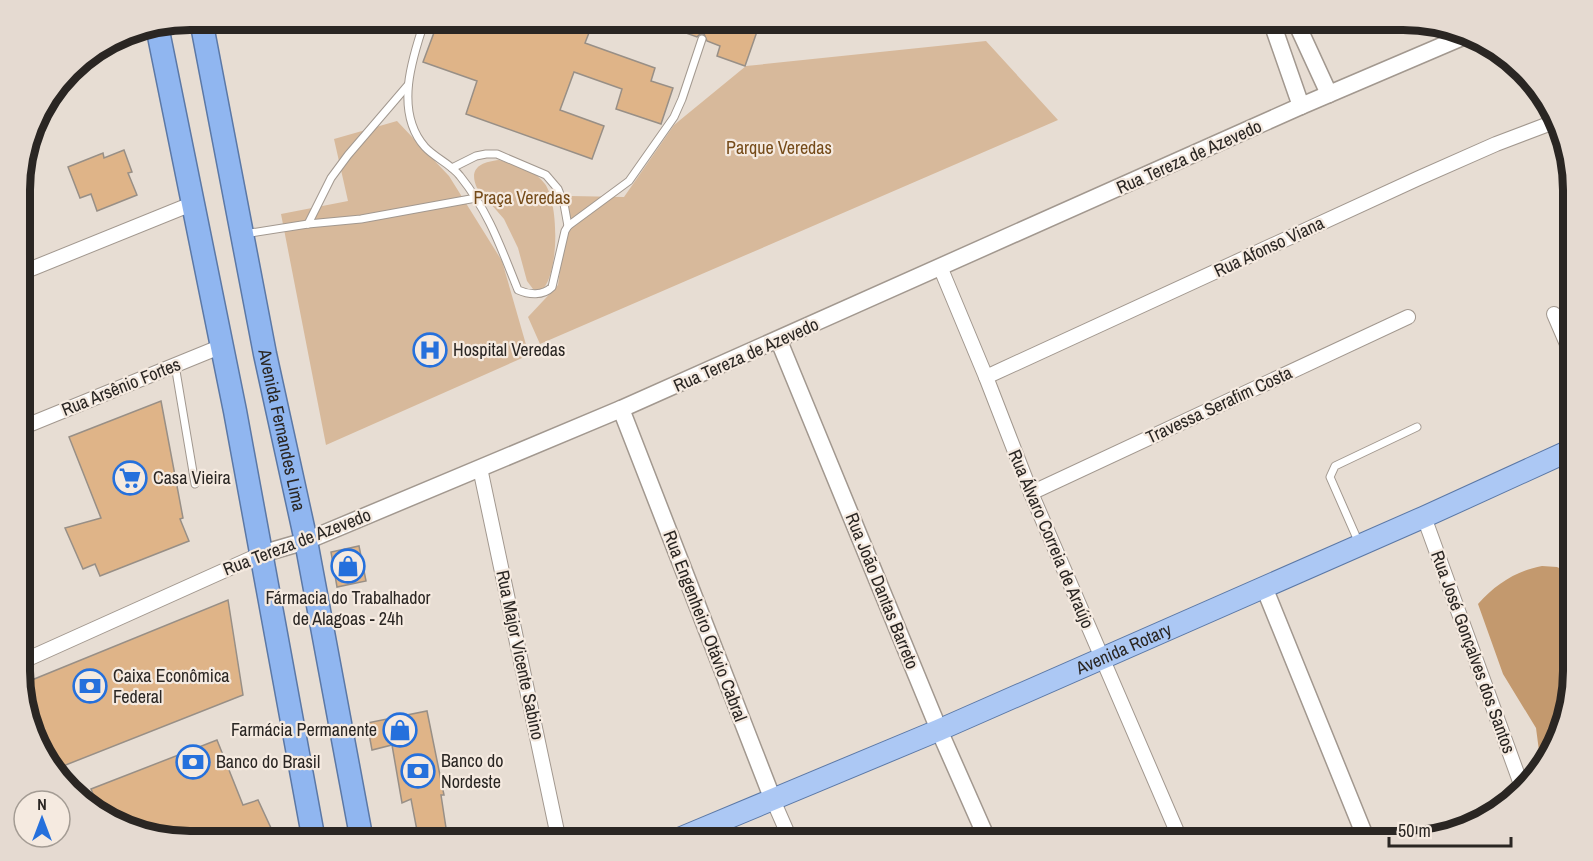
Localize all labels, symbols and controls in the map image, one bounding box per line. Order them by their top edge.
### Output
street label: Rua Tereza de Azevedo [1112,113,1265,200]
park label: Parque Veredas [726,135,832,160]
park label: Praça Veredas [474,185,570,210]
street label: Rua Afonso Viana [1210,210,1328,283]
street label: Rua Tereza de Azevedo [669,311,822,398]
hospital icon: Hospital Veredas [412,332,448,368]
place label: Hospital Veredas [453,337,565,362]
street label: Avenida Fernandes Lima [252,346,312,513]
street label: Rua Arsênio Fortes [58,351,184,422]
street label: Travessa Serafim Costa [1142,360,1296,449]
street label: Rua Álvaro Correia de Araújo [1002,446,1100,632]
supermarket icon: Casa Vieira [112,460,148,496]
place label: Casa Vieira [153,465,231,490]
street label: Rua Tereza de Azevedo [219,502,374,581]
street label: Rua João Dantas Barreto [840,509,925,673]
street label: Rua Engenheiro Otávio Cabral [657,527,753,725]
street label: Rua José Gonçalves dos Santos [1425,547,1522,757]
shop icon: Fármacia do Trabalhador de Alagoas - 24h [330,548,366,584]
street label: Rua Major Vicente Sabino [490,568,551,742]
place label: Fármacia do Trabalhador de Alagoas - 24h [265,585,431,631]
street label: Avenida Rotary [1071,616,1176,681]
place label: Caixa Econômica Federal [113,663,230,709]
bank icon: Caixa Econômica Federal [72,668,108,704]
shop icon: Farmácia Permanente [382,712,418,748]
place label: Farmácia Permanente [231,717,377,742]
bank icon: Banco do Brasil [175,744,211,780]
place label: Banco do Nordeste [441,748,503,794]
place label: Banco do Brasil [216,749,320,774]
bank icon: Banco do Nordeste [400,753,436,789]
north arrow [12,789,72,849]
text: N [37,793,47,815]
scale bar [1389,810,1510,848]
text: 50 m [1398,818,1431,843]

